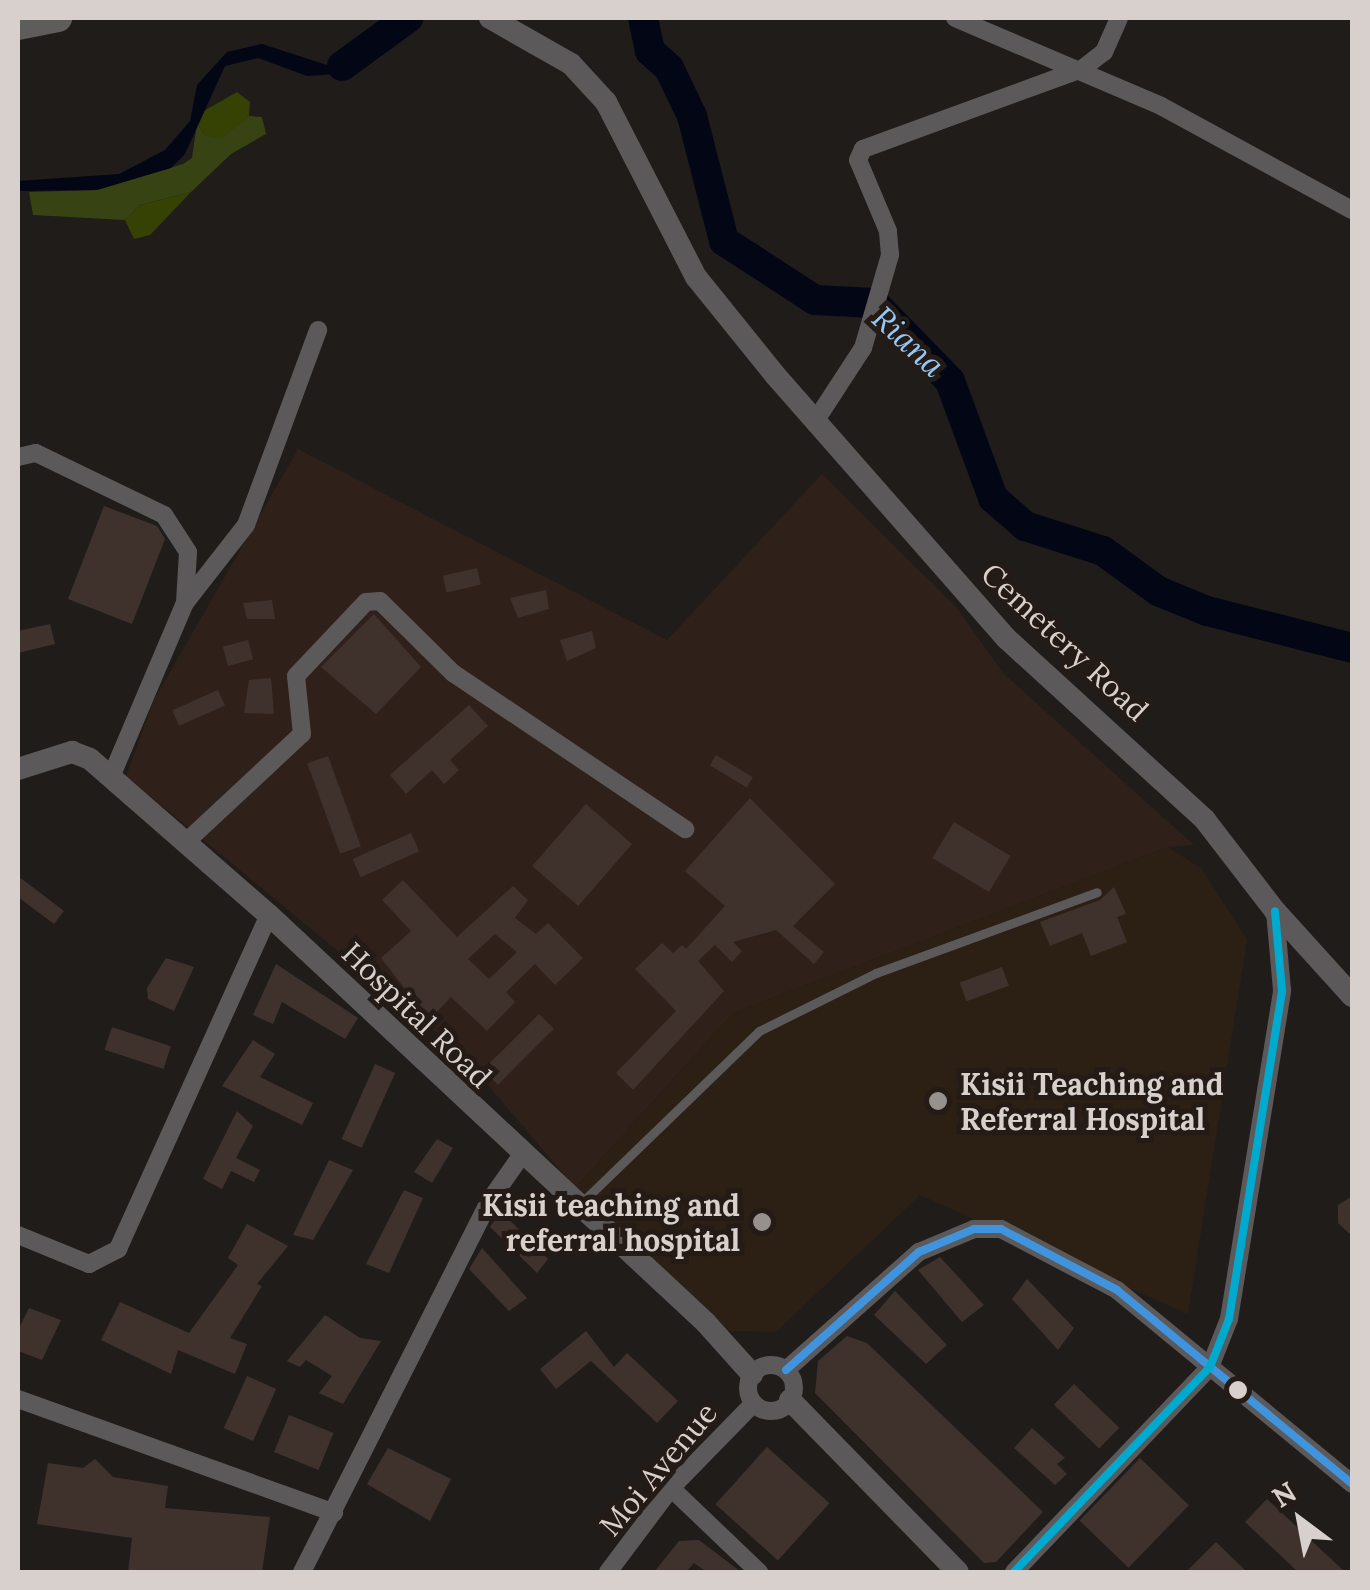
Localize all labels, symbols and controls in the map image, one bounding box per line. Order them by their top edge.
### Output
water label: Riana [864,299,952,385]
street label: Cemetery Road [974,556,1156,728]
street label: Hospital Road [335,935,499,1095]
place label: Kisii Teaching and Referral Hospital [960,1066,1224,1136]
marker: Kisii Teaching and Referral Hospital [925,1088,951,1114]
place label: Kisii teaching and referral hospital [482,1187,740,1258]
marker: Kisii teaching and referral hospital [749,1209,775,1235]
unlabelled marker [1228,1380,1248,1400]
street label: Moi Avenue [592,1395,724,1543]
north arrow [1250,1470,1350,1570]
text: N [1265,1474,1303,1516]

